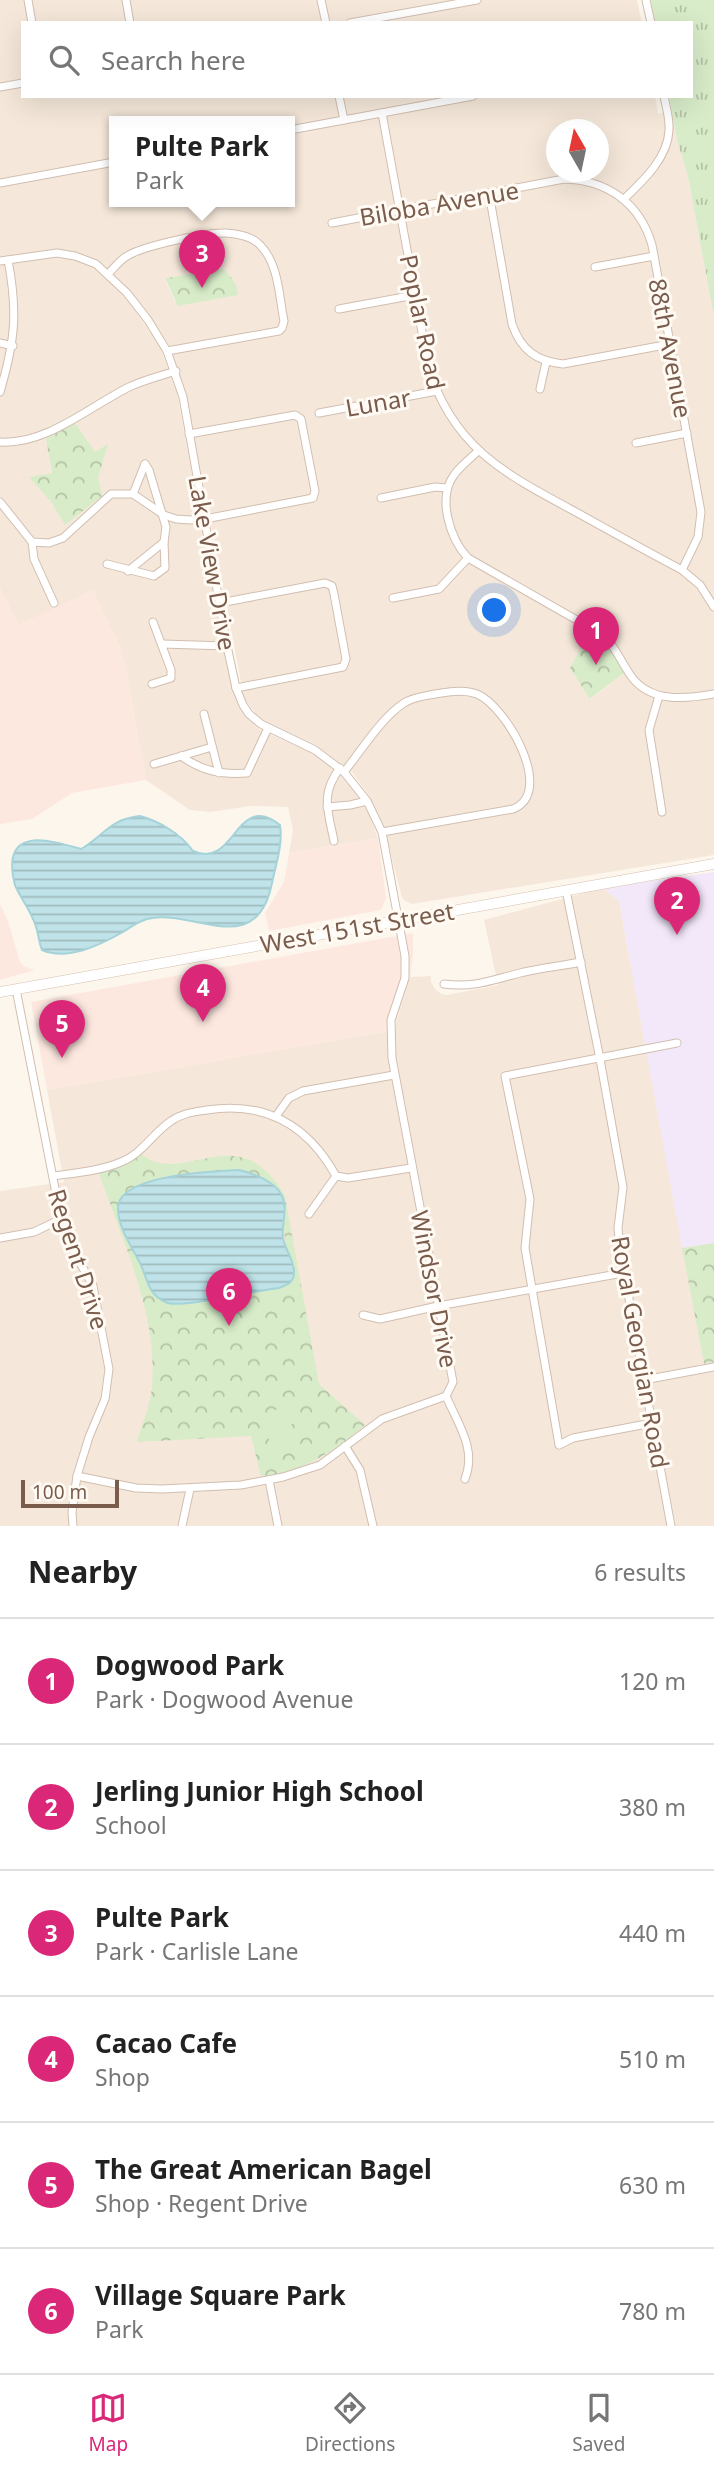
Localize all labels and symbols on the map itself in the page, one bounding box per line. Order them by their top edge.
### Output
north arrow [546,119,609,182]
street label: Biloba Avenue [357,173,521,233]
pin: 3 [179,230,225,288]
street label: Poplar Road [393,251,453,393]
street label: 88th Avenue [641,275,701,421]
street label: Lunar [343,380,413,424]
street label: Lake View Drive [181,473,245,653]
your location [477,593,511,627]
pin: 1 [573,607,619,665]
pin: 2 [654,877,700,935]
street label: West 151st Street [257,894,457,960]
pin: 4 [180,964,226,1022]
pin: 5 [39,1000,85,1058]
street label: Regent Drive [41,1185,117,1333]
street label: Windsor Drive [404,1208,466,1370]
street label: Royal Georgian Road [604,1233,678,1471]
pin: 6 [206,1268,252,1326]
scale bar [21,1477,119,1509]

